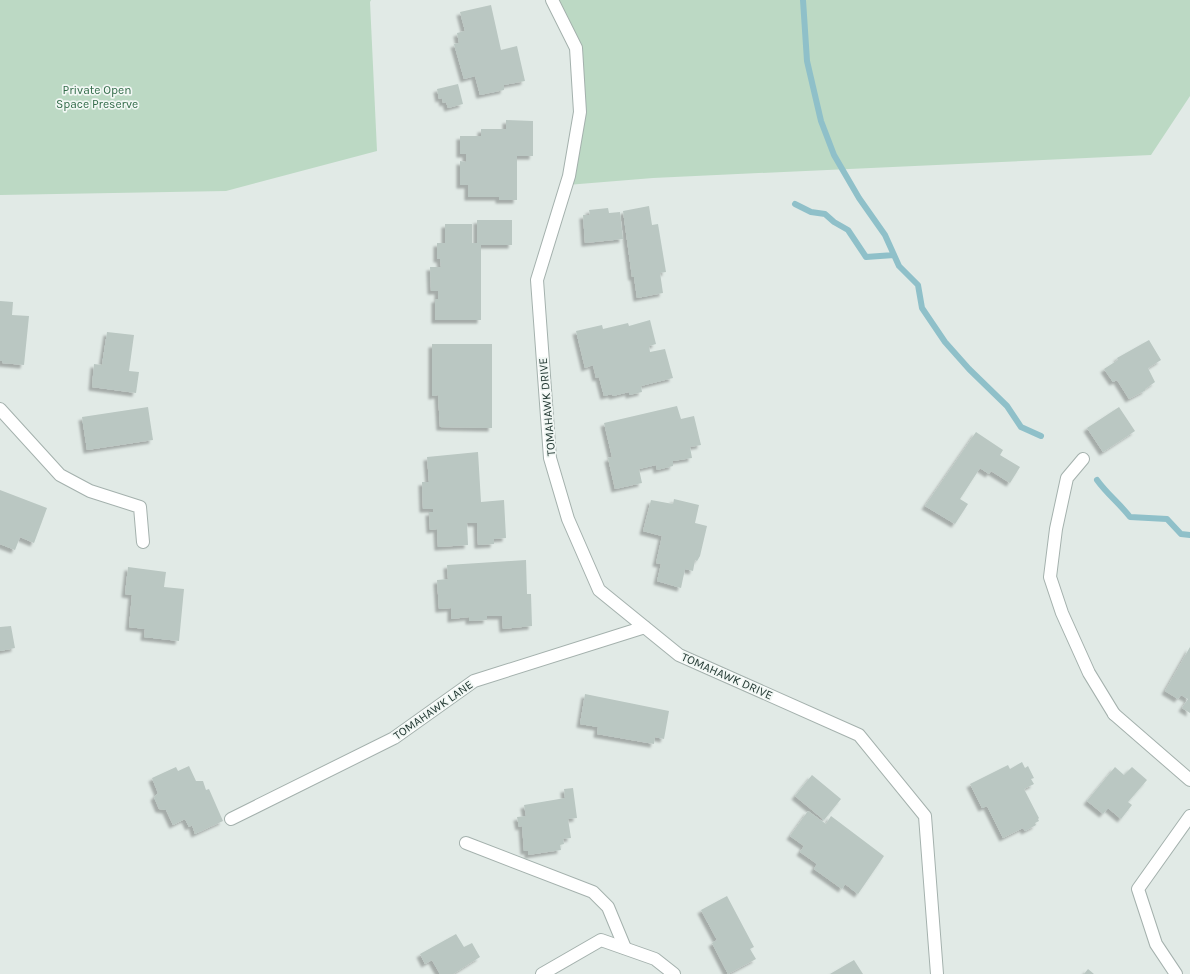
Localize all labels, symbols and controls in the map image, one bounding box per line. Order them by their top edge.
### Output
park label: Private Open Space Preserve [56,83,138,111]
street label: TOMAHAWK DRIVE [536,357,558,457]
street label: TOMAHAWK DRIVE [679,650,775,702]
street label: TOMAHAWK LANE [391,677,475,743]

